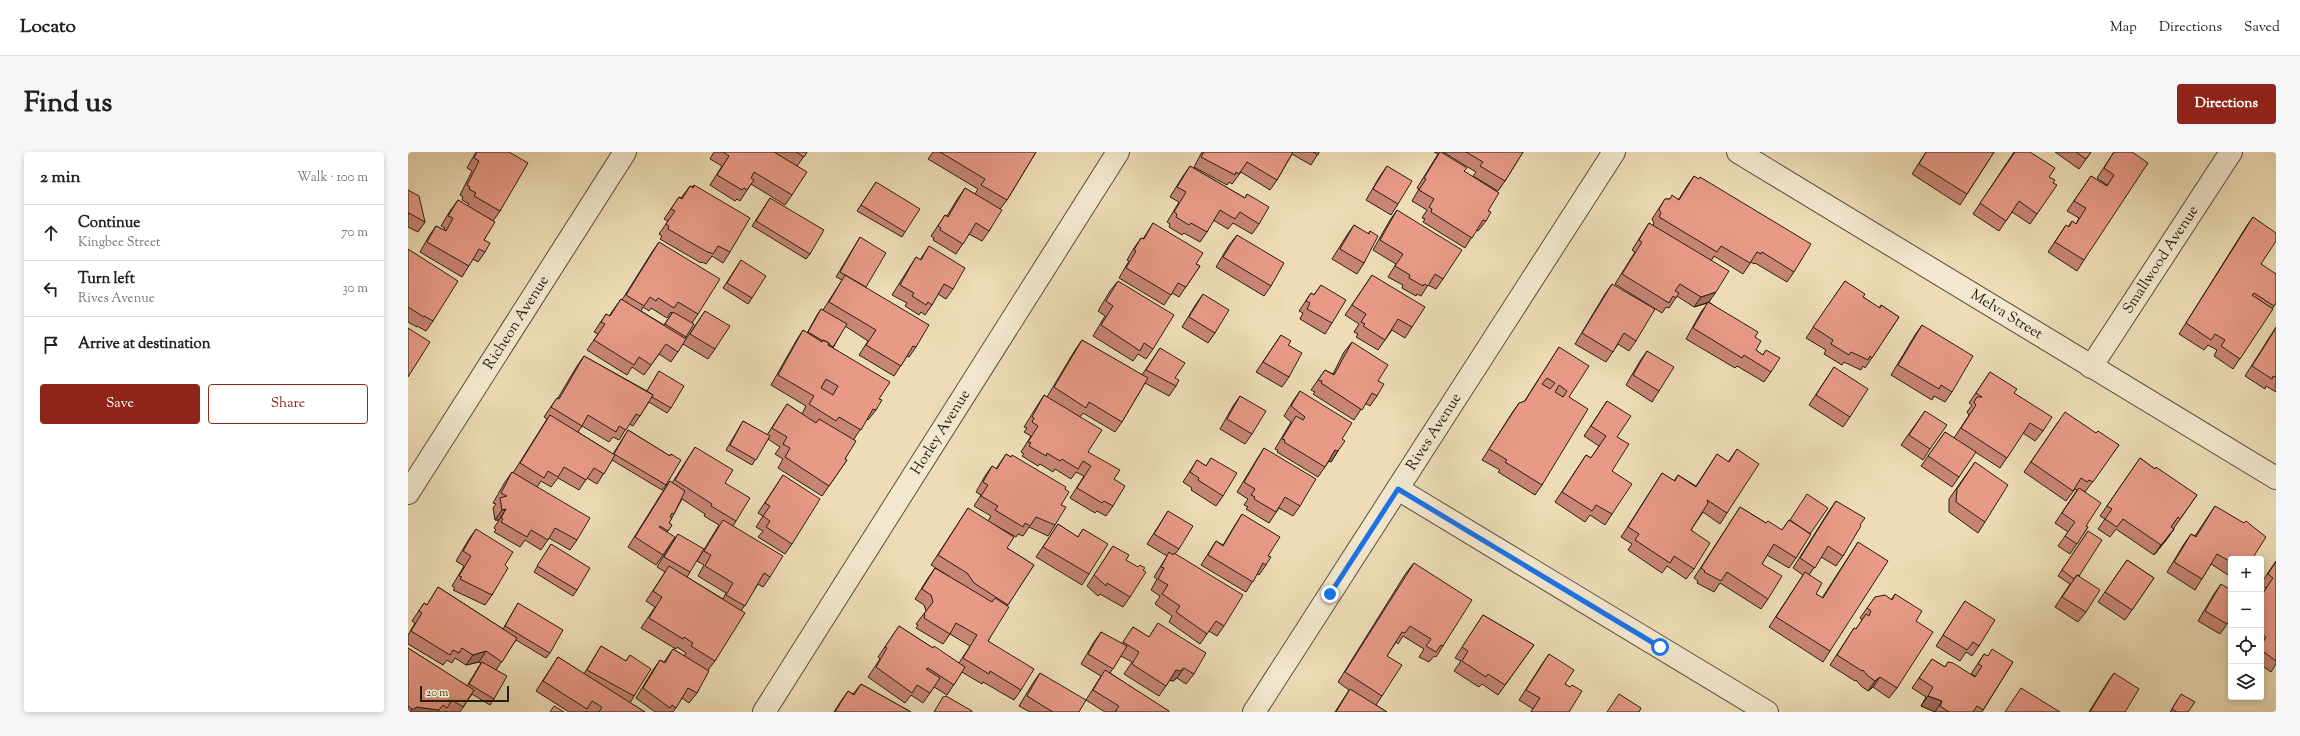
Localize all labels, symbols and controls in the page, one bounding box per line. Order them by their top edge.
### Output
text: Locato [20,14,76,41]
text: Map [2110,18,2137,38]
text: Directions [2159,18,2222,38]
text: Saved [2244,18,2280,38]
text: Find us [24,84,112,124]
button: Directions [2177,84,2276,124]
text: 2 min [40,166,81,190]
text: Walk · 100 m [297,169,368,187]
street label: Smallwood Avenue [2118,201,2204,318]
text: Continue [78,213,140,234]
icon: ahead [40,222,62,244]
text: 70 m [341,224,368,242]
text: Kingbee Street [78,234,160,252]
text: Turn left [78,269,135,290]
street label: Richeon Avenue [479,271,554,374]
icon: left [40,278,62,300]
text: 30 m [342,280,368,298]
street label: Melva Street [1966,285,2047,345]
text: Rives Avenue [78,290,155,308]
icon: arrive [40,334,62,356]
text: Arrive at destination [78,334,211,355]
button: Save [40,384,200,424]
button: Share [208,384,368,424]
street label: Horley Avenue [906,385,976,479]
street label: Rives Avenue [1401,389,1467,475]
map controls [2228,556,2264,700]
button: + [2228,556,2264,592]
route end [1321,585,1339,603]
button: − [2228,592,2264,628]
button: locate [2228,628,2264,664]
route start [1651,638,1669,656]
button: layers [2228,664,2264,700]
scale bar [420,684,509,703]
text: 20 m [426,685,448,701]

